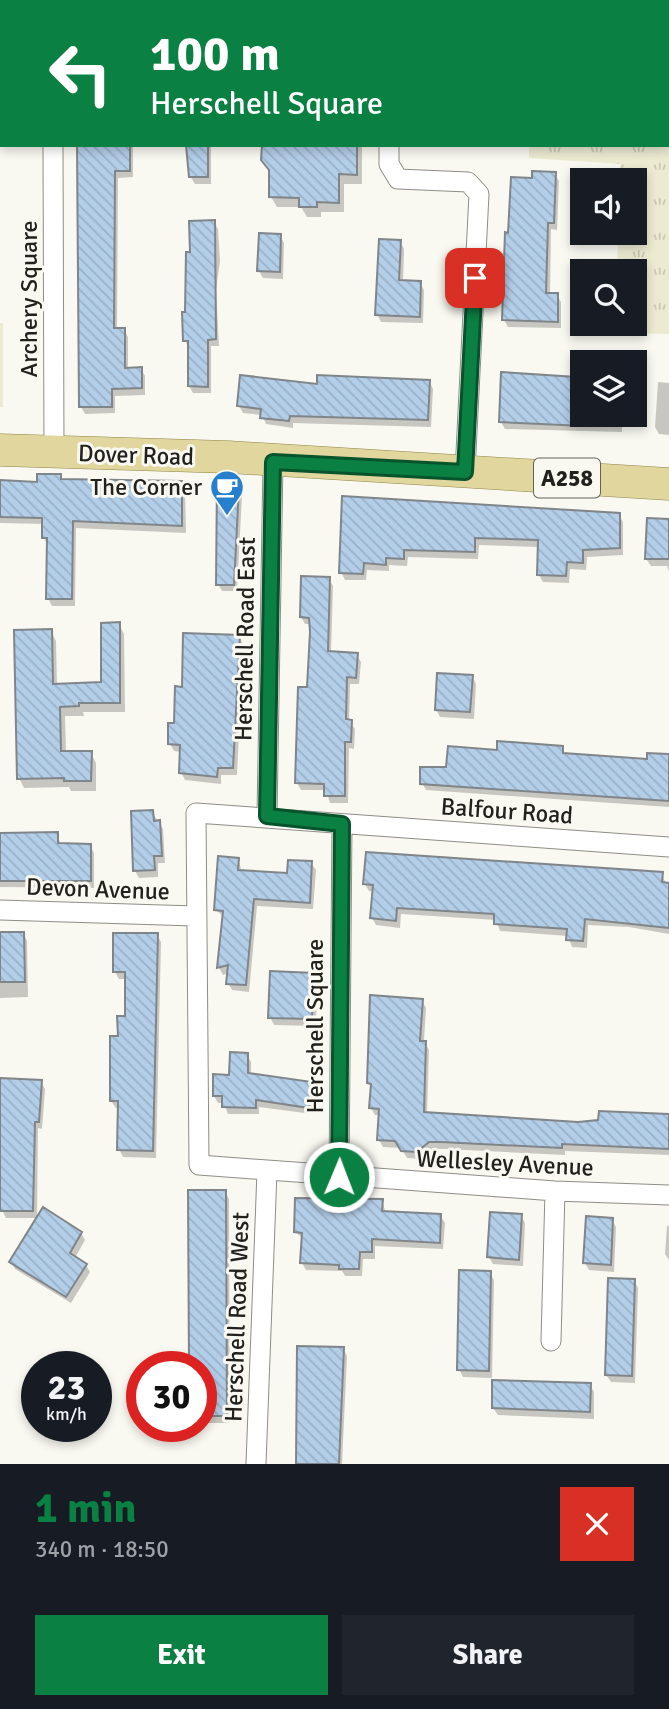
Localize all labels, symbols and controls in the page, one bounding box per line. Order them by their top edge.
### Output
text: 100 m [150,24,280,84]
icon: left [35,28,126,119]
text: Herschell Square [150,84,383,123]
map controls [570,168,647,427]
button: sound [570,168,647,245]
street label: Archery Square [14,220,44,378]
pin [445,248,505,308]
icon: arrive [456,259,494,297]
button: search [570,259,647,336]
button: layers [570,350,647,427]
street label: Dover Road [78,438,194,472]
road number: A258 [534,458,600,498]
cafe icon: The Corner [208,468,246,517]
place label: The Corner [90,472,202,502]
street label: Herschell Road East [228,537,262,741]
street label: Balfour Road [440,791,574,831]
street label: Devon Avenue [26,871,170,907]
street label: Herschell Square [300,939,330,1113]
position arrow [302,1140,376,1214]
street label: Wellesley Avenue [416,1143,594,1183]
street label: Herschell Road West [218,1212,256,1422]
speed limit sign: 30 [126,1351,217,1442]
text: 23 [48,1366,85,1409]
text: km/h [46,1403,87,1425]
text: 1 min [35,1483,136,1534]
button: close [560,1487,634,1561]
text: 340 m · 18:50 [35,1535,169,1564]
button: Exit [35,1615,328,1695]
button: Share [342,1615,634,1695]

